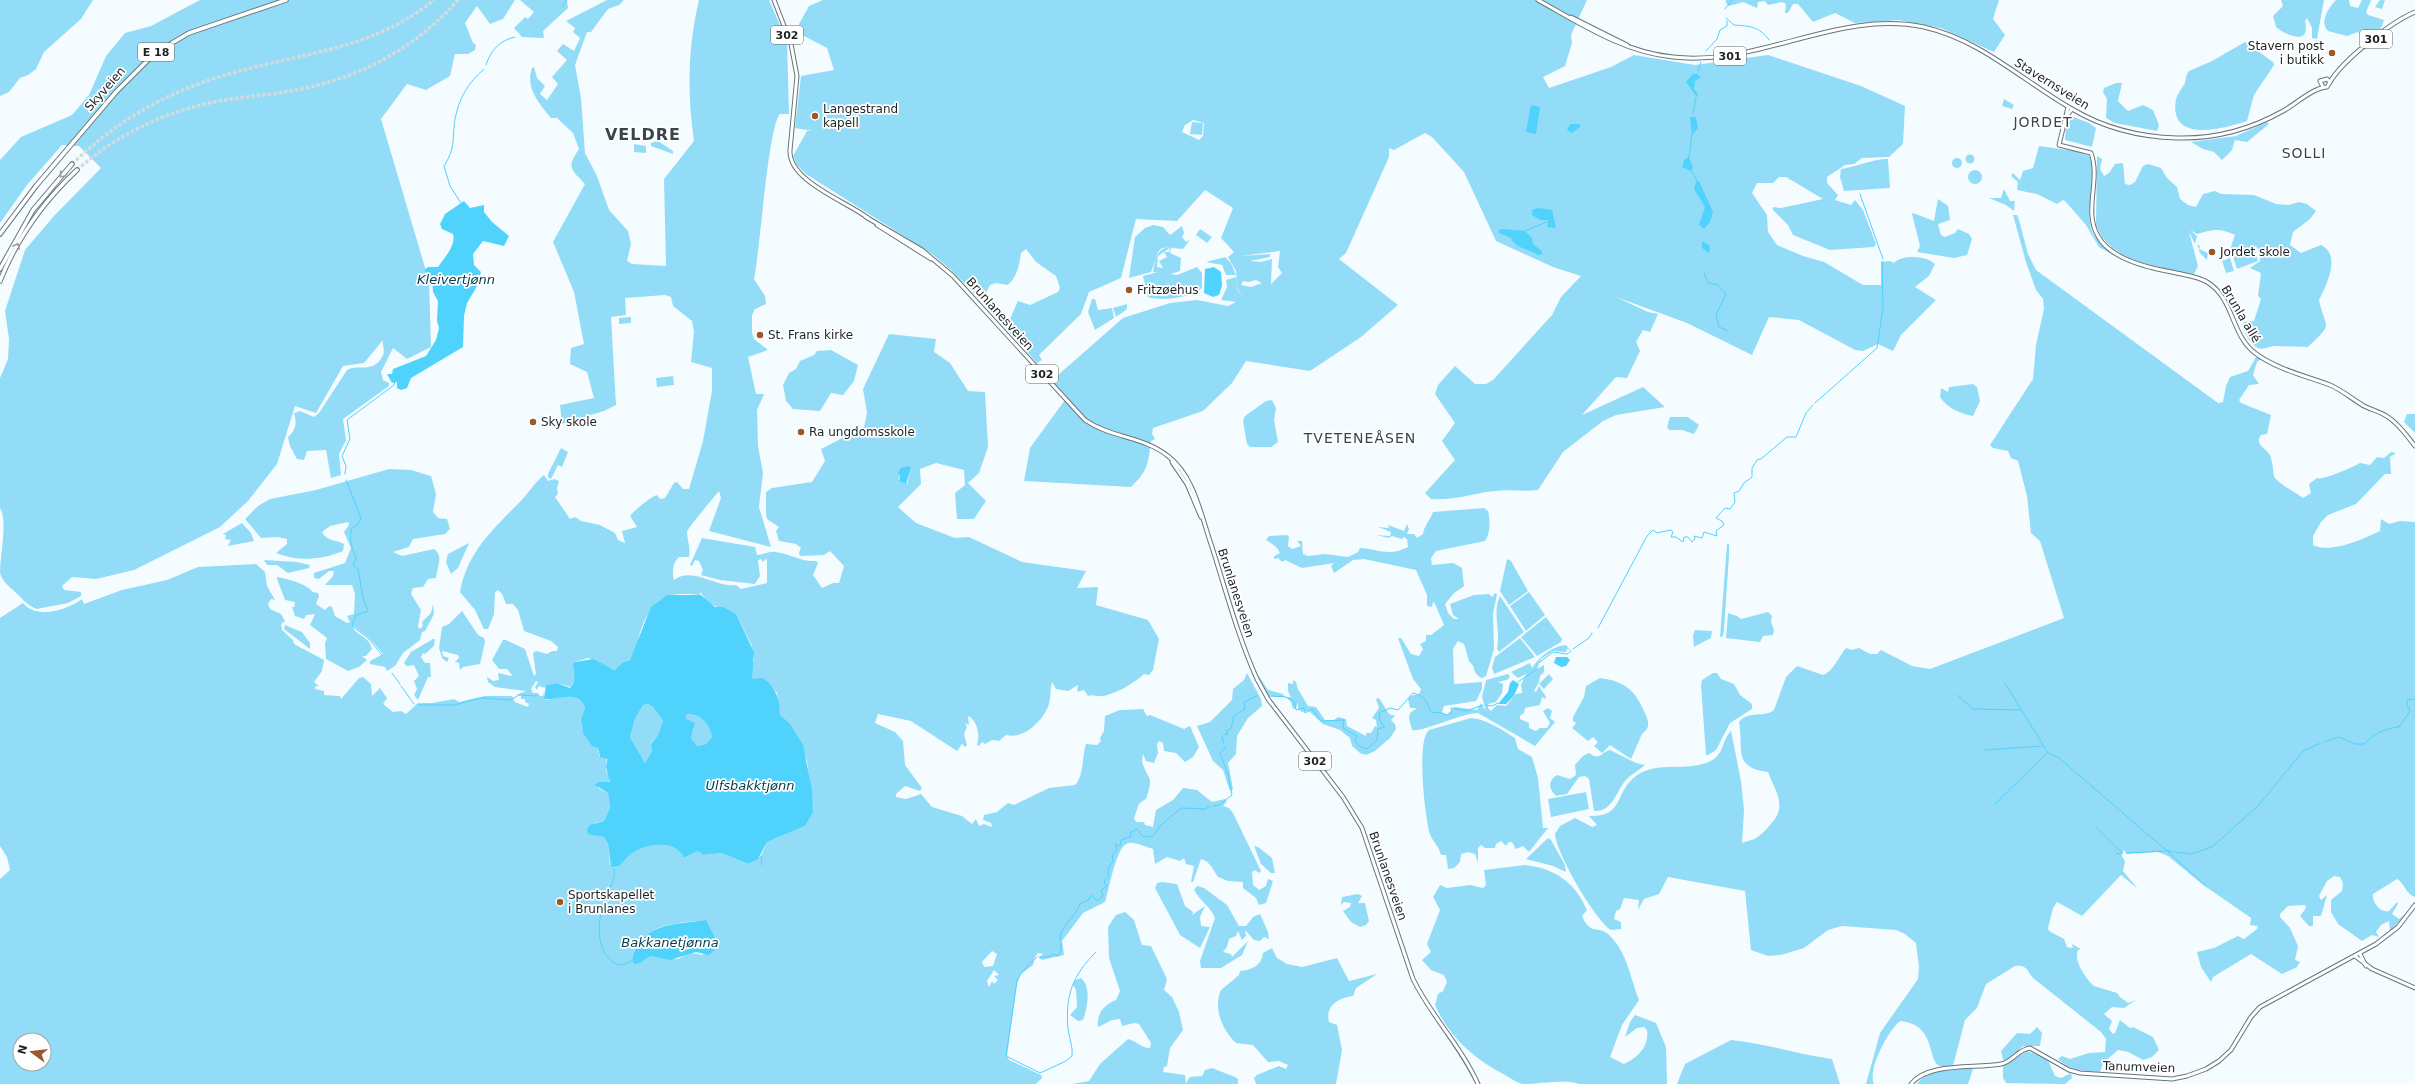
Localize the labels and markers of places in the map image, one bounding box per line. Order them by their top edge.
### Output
place label: Stavern post i butikk [2248,39,2324,67]
marker: Stavern post i butikk [2327,48,2337,58]
place label: Langestrand kapell [823,102,898,130]
marker: Langestrand kapell [810,111,820,121]
place label: Jordet skole [2219,245,2290,259]
marker: Jordet skole [2207,247,2217,257]
place label: Fritzøehus [1137,283,1199,297]
marker: Fritzøehus [1124,285,1134,295]
place label: St. Frans kirke [768,328,853,342]
marker: St. Frans kirke [755,330,765,340]
place label: Sky skole [541,415,597,429]
marker: Sky skole [528,417,538,427]
place label: Ra ungdomsskole [809,425,915,439]
marker: Ra ungdomsskole [796,427,806,437]
place label: Sportskapellet i Brunlanes [568,888,655,916]
marker: Sportskapellet i Brunlanes [555,897,565,907]

